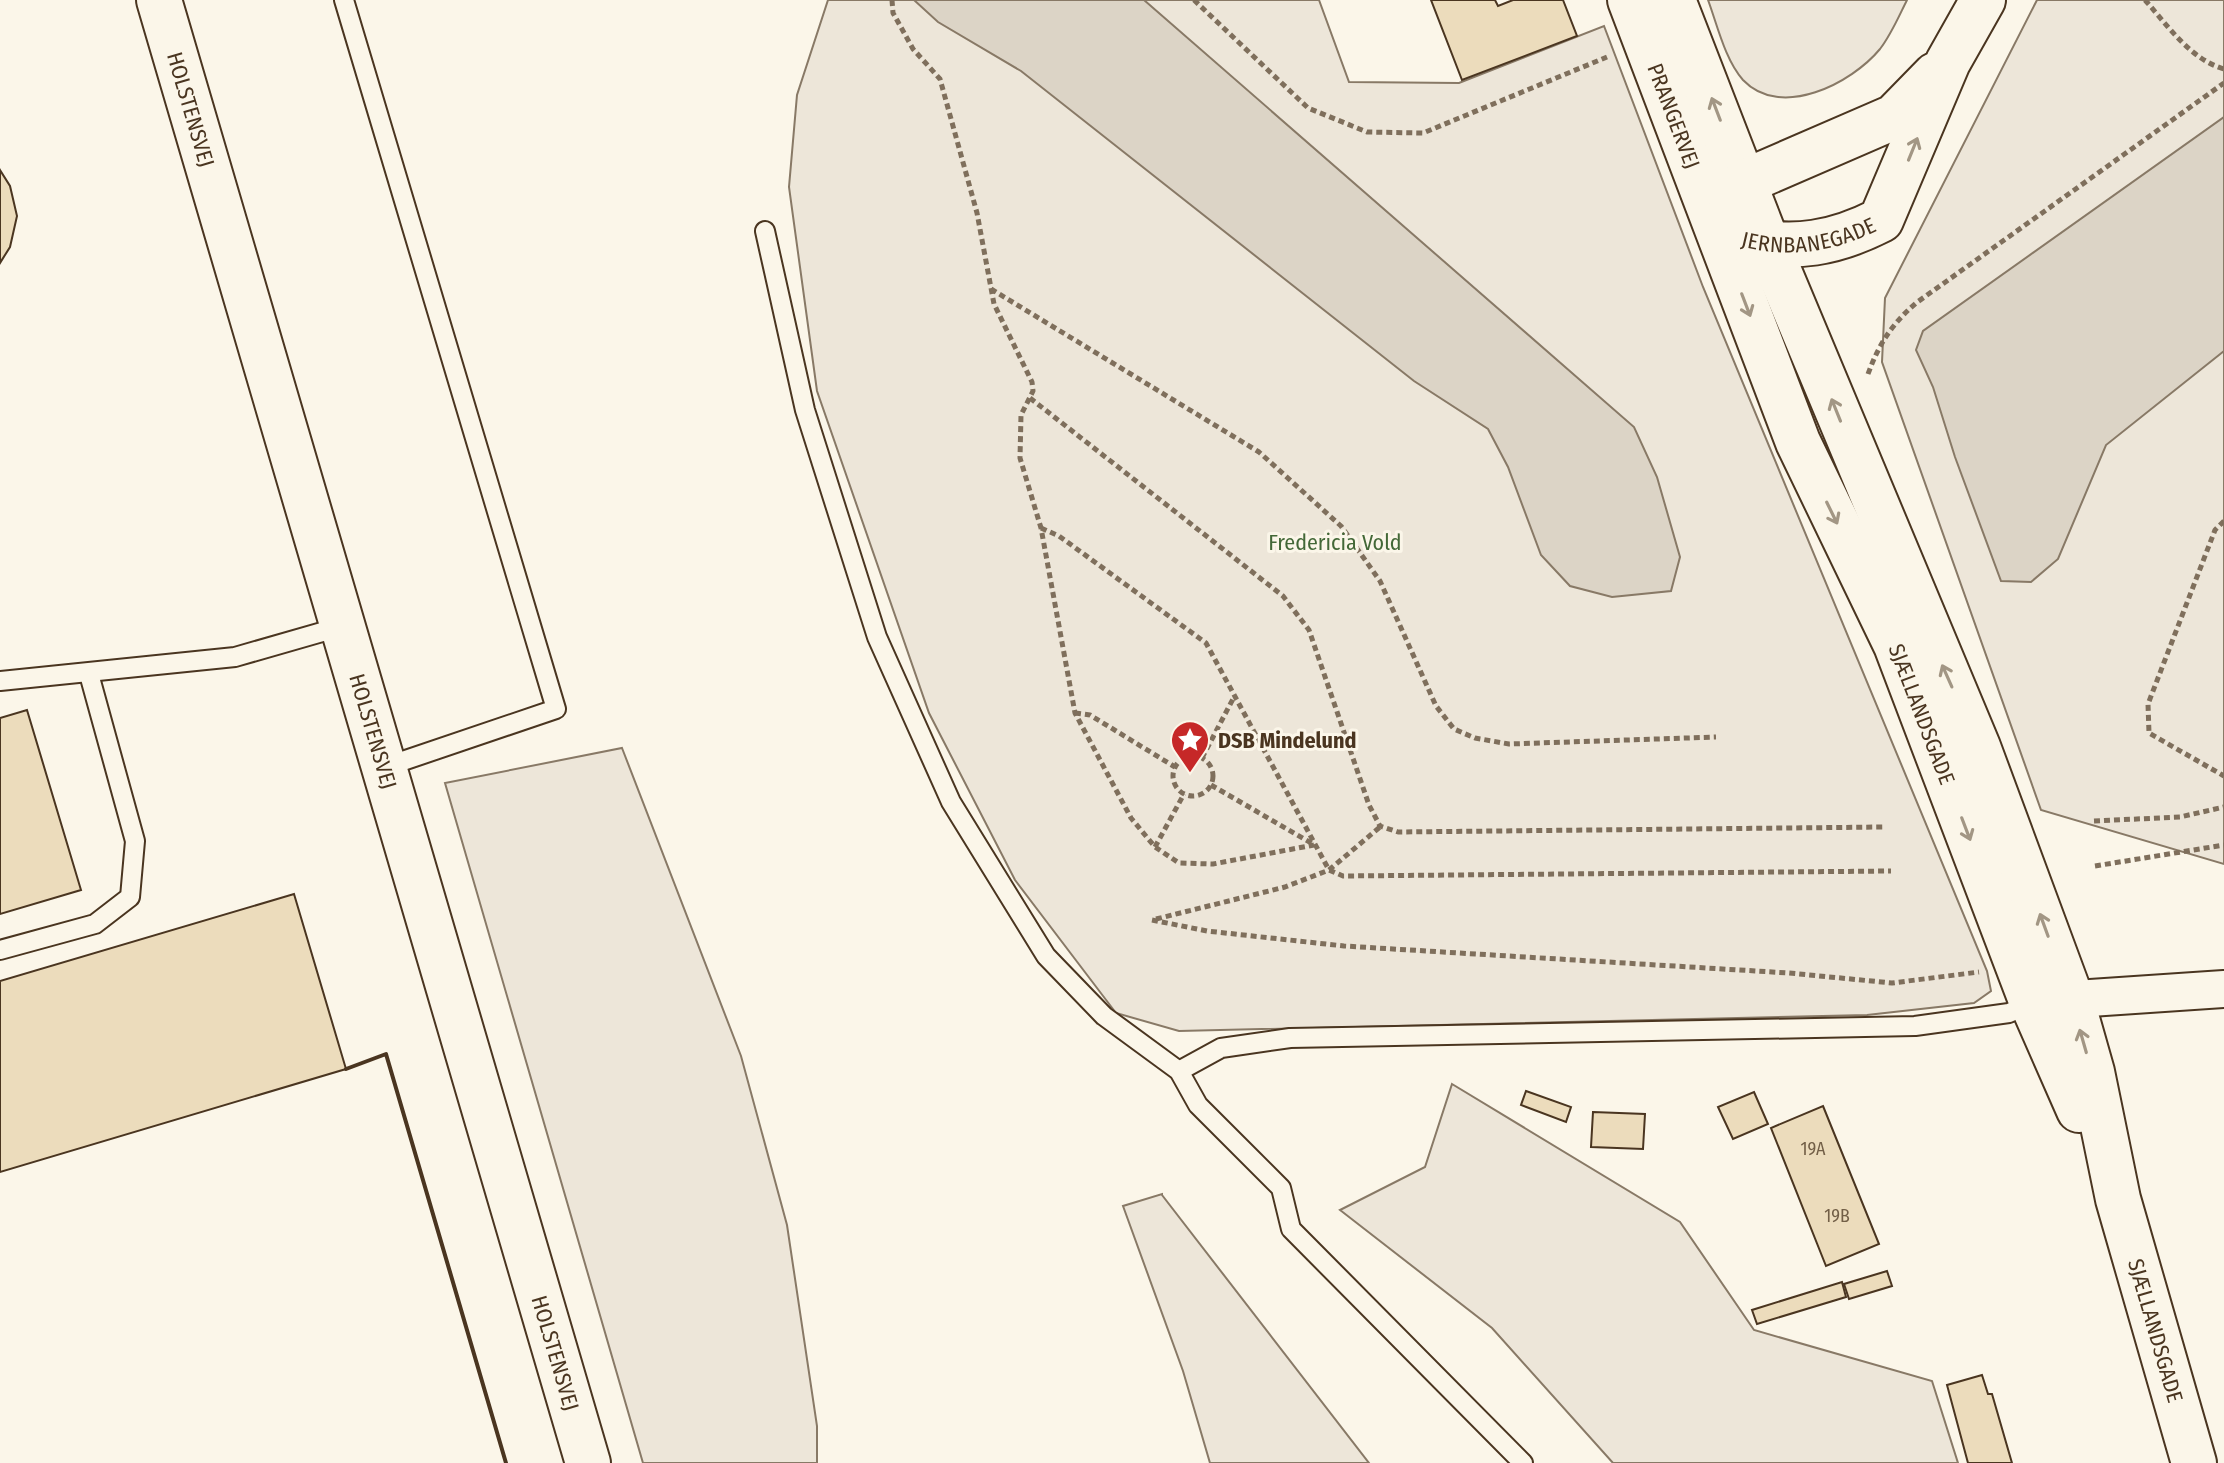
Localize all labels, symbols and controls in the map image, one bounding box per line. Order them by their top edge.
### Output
street label: HOLSTENSVEJ [161,49,221,170]
street label: PRANGERVEJ [1642,59,1706,172]
one-way arrow [1708,97,1722,122]
one-way arrow [1907,137,1921,162]
street label: JERNBANEGADE [1739,211,1880,258]
one-way arrow [1740,292,1754,317]
one-way arrow [1828,398,1843,423]
one-way arrow [1825,500,1840,524]
park label: Fredericia Vold [1268,529,1402,556]
street label: SJÆLLANDSGADE [1883,640,1961,788]
one-way arrow [1939,664,1954,689]
street label: HOLSTENSVEJ [344,670,403,792]
place icon: DSB Mindelund [1169,719,1211,774]
place label: DSB Mindelund [1218,727,1357,754]
one-way arrow [1960,816,1974,841]
one-way arrow [2036,913,2050,938]
one-way arrow [2075,1028,2090,1054]
house number: 19A [1800,1138,1826,1160]
house number: 19B [1824,1205,1850,1227]
street label: SJÆLLANDSGADE [2122,1255,2189,1406]
street label: HOLSTENSVEJ [526,1292,585,1414]

